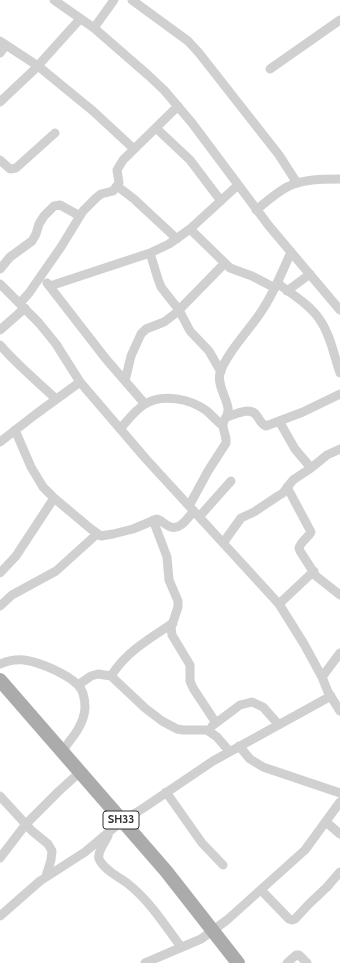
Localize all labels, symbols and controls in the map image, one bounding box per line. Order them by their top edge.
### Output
road number: SH33 [103,811,139,829]

